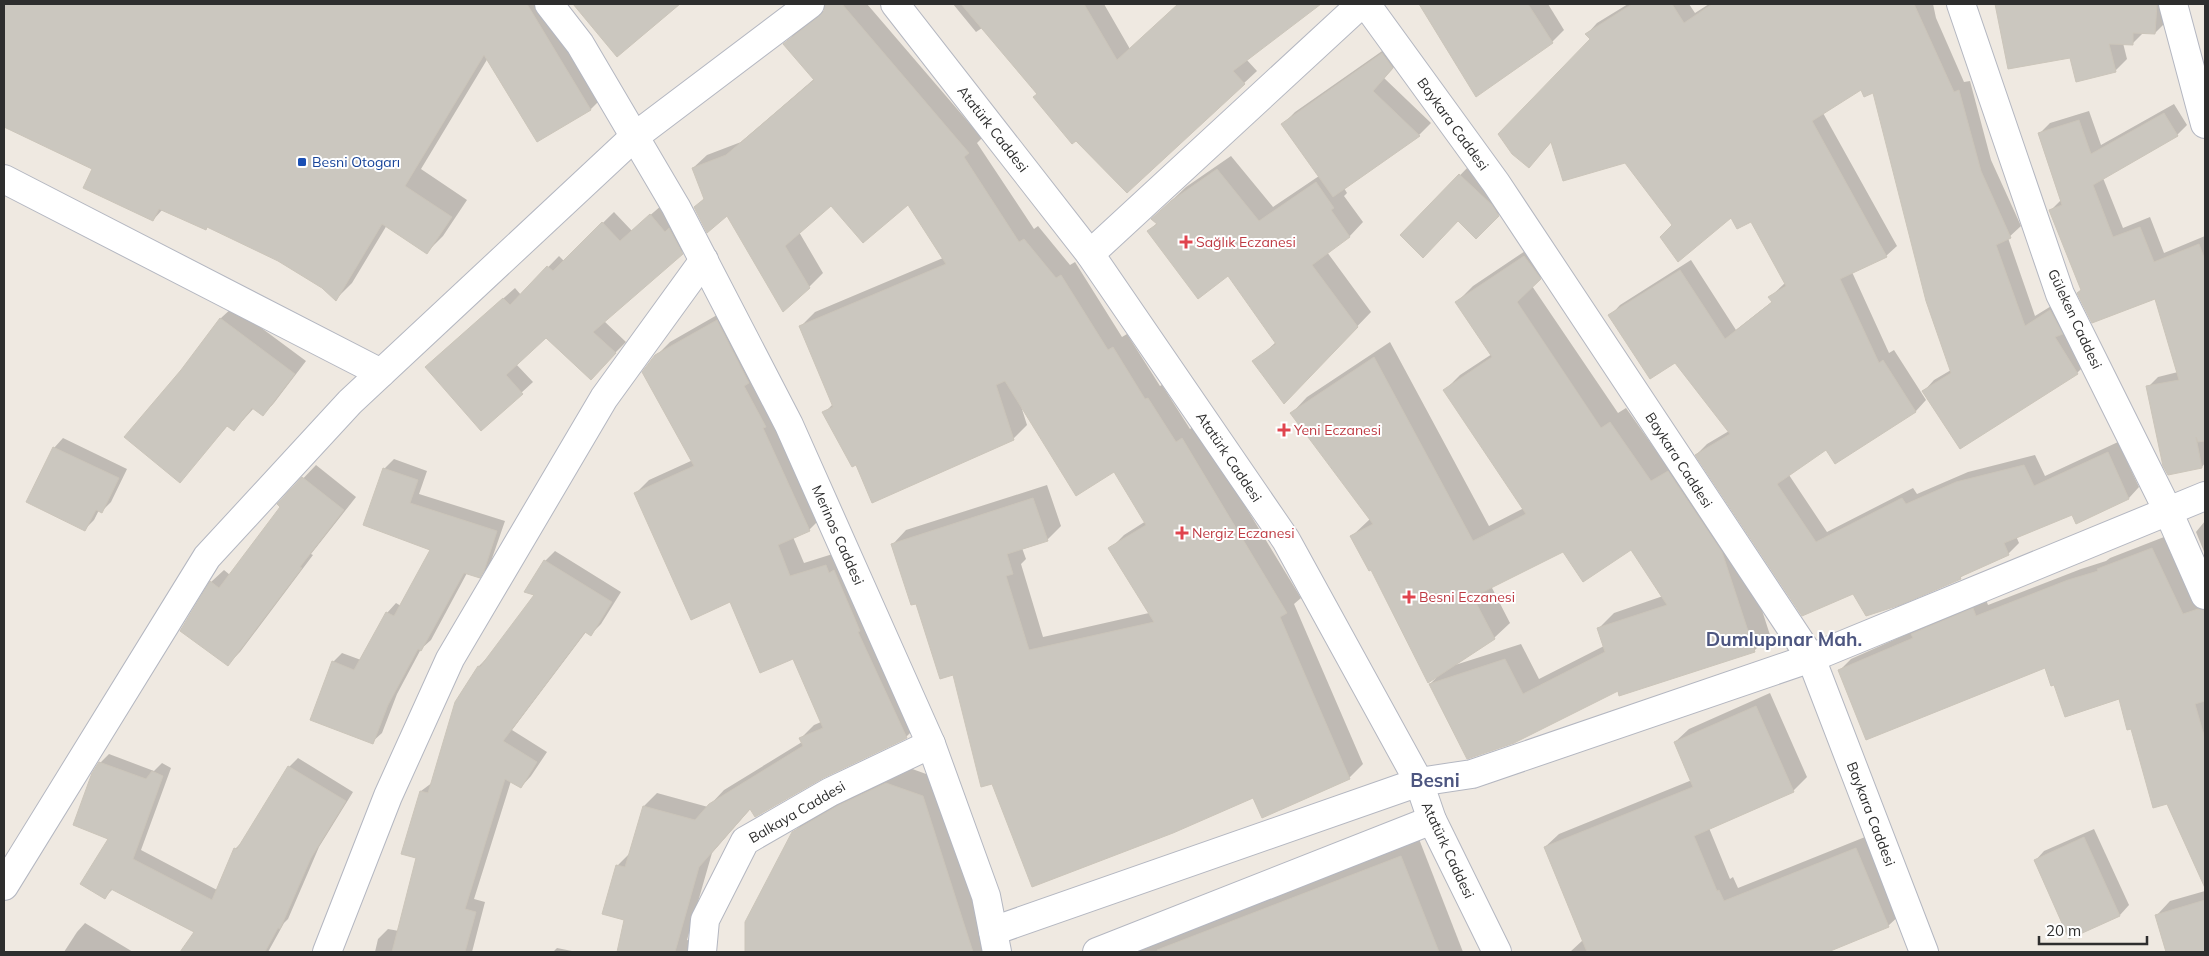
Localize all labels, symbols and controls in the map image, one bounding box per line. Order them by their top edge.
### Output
street label: Baykara Caddesi [1413,74,1493,174]
street label: Atatürk Caddesi [954,82,1032,176]
place label: Besni Otogarı [312,153,400,171]
marker: Besni Otogarı [296,156,308,168]
place label: Sağlık Eczanesi [1196,233,1296,251]
marker: Sağlık Eczanesi [1180,236,1192,248]
street label: Güleken Caddesi [2044,266,2106,372]
street label: Atatürk Caddesi [1192,409,1266,505]
street label: Baykara Caddesi [1641,409,1717,511]
place label: Yeni Eczanesi [1293,421,1381,439]
marker: Yeni Eczanesi [1278,424,1290,436]
street label: Merinos Caddesi [808,482,868,588]
place label: Nergiz Eczanesi [1192,524,1295,542]
marker: Nergiz Eczanesi [1176,527,1188,539]
place label: Besni Eczanesi [1419,588,1515,606]
marker: Besni Eczanesi [1403,591,1415,603]
district label: Dumlupınar Mah. [1706,627,1862,651]
street label: Baykara Caddesi [1843,759,1899,869]
district label: Besni [1410,768,1460,792]
street label: Balkaya Caddesi [746,777,848,847]
street label: Atatürk Caddesi [1418,799,1478,901]
scale bar [2039,914,2146,946]
text: 20 m [2046,921,2081,940]

